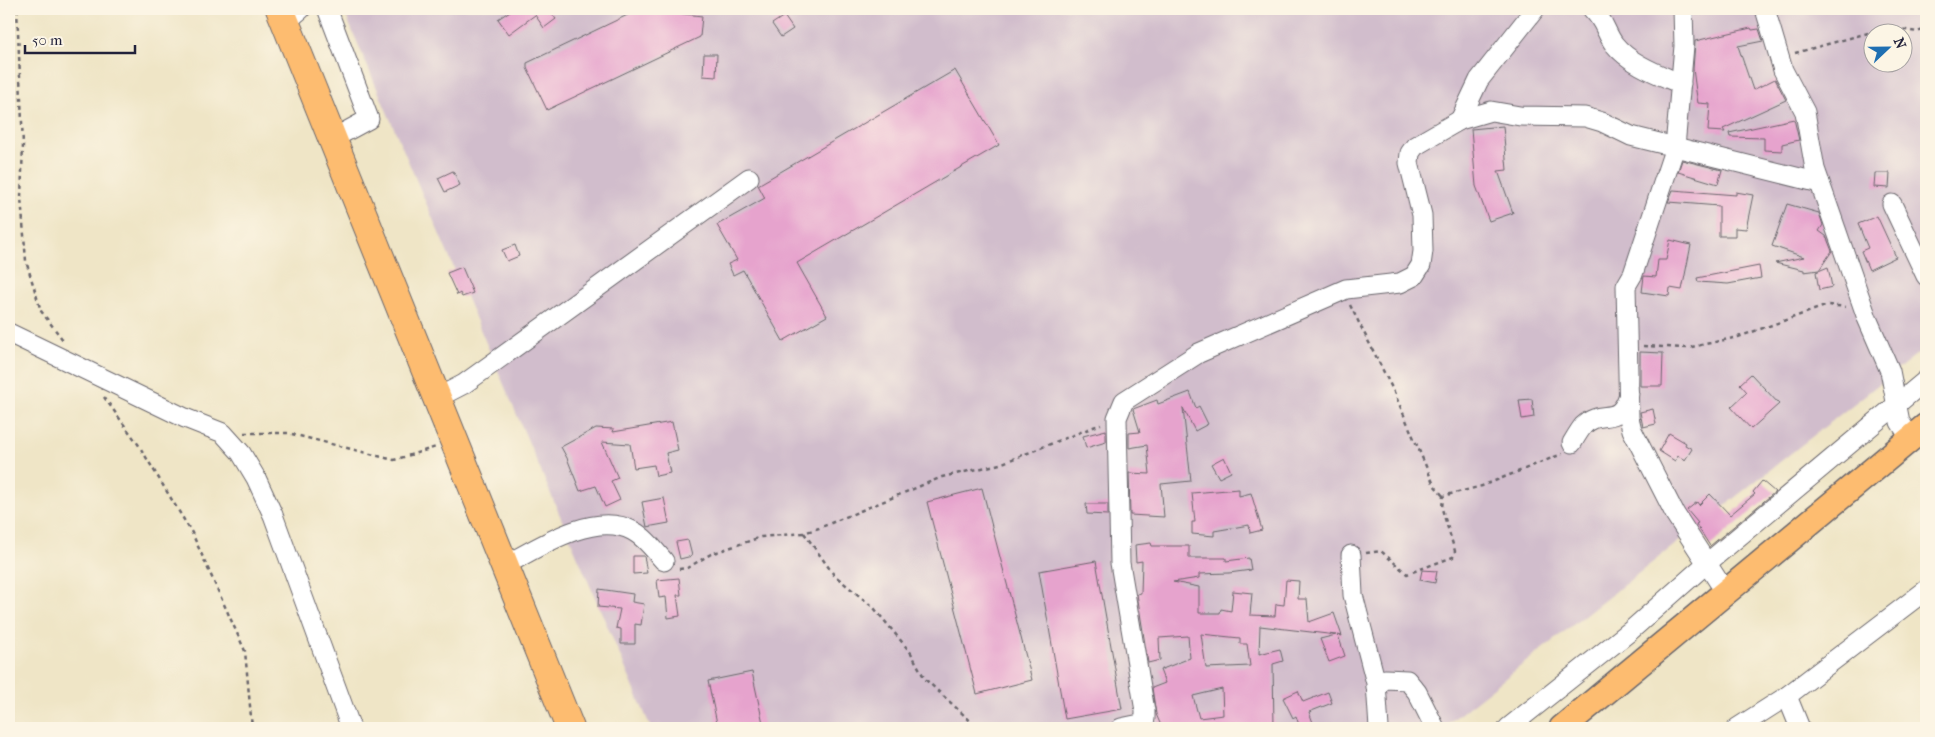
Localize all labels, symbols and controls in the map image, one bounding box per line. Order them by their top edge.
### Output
scale bar [25,22,135,54]
north arrow [1862,22,1912,72]
text: 50 m [32,31,63,49]
text: N [1890,35,1910,52]

